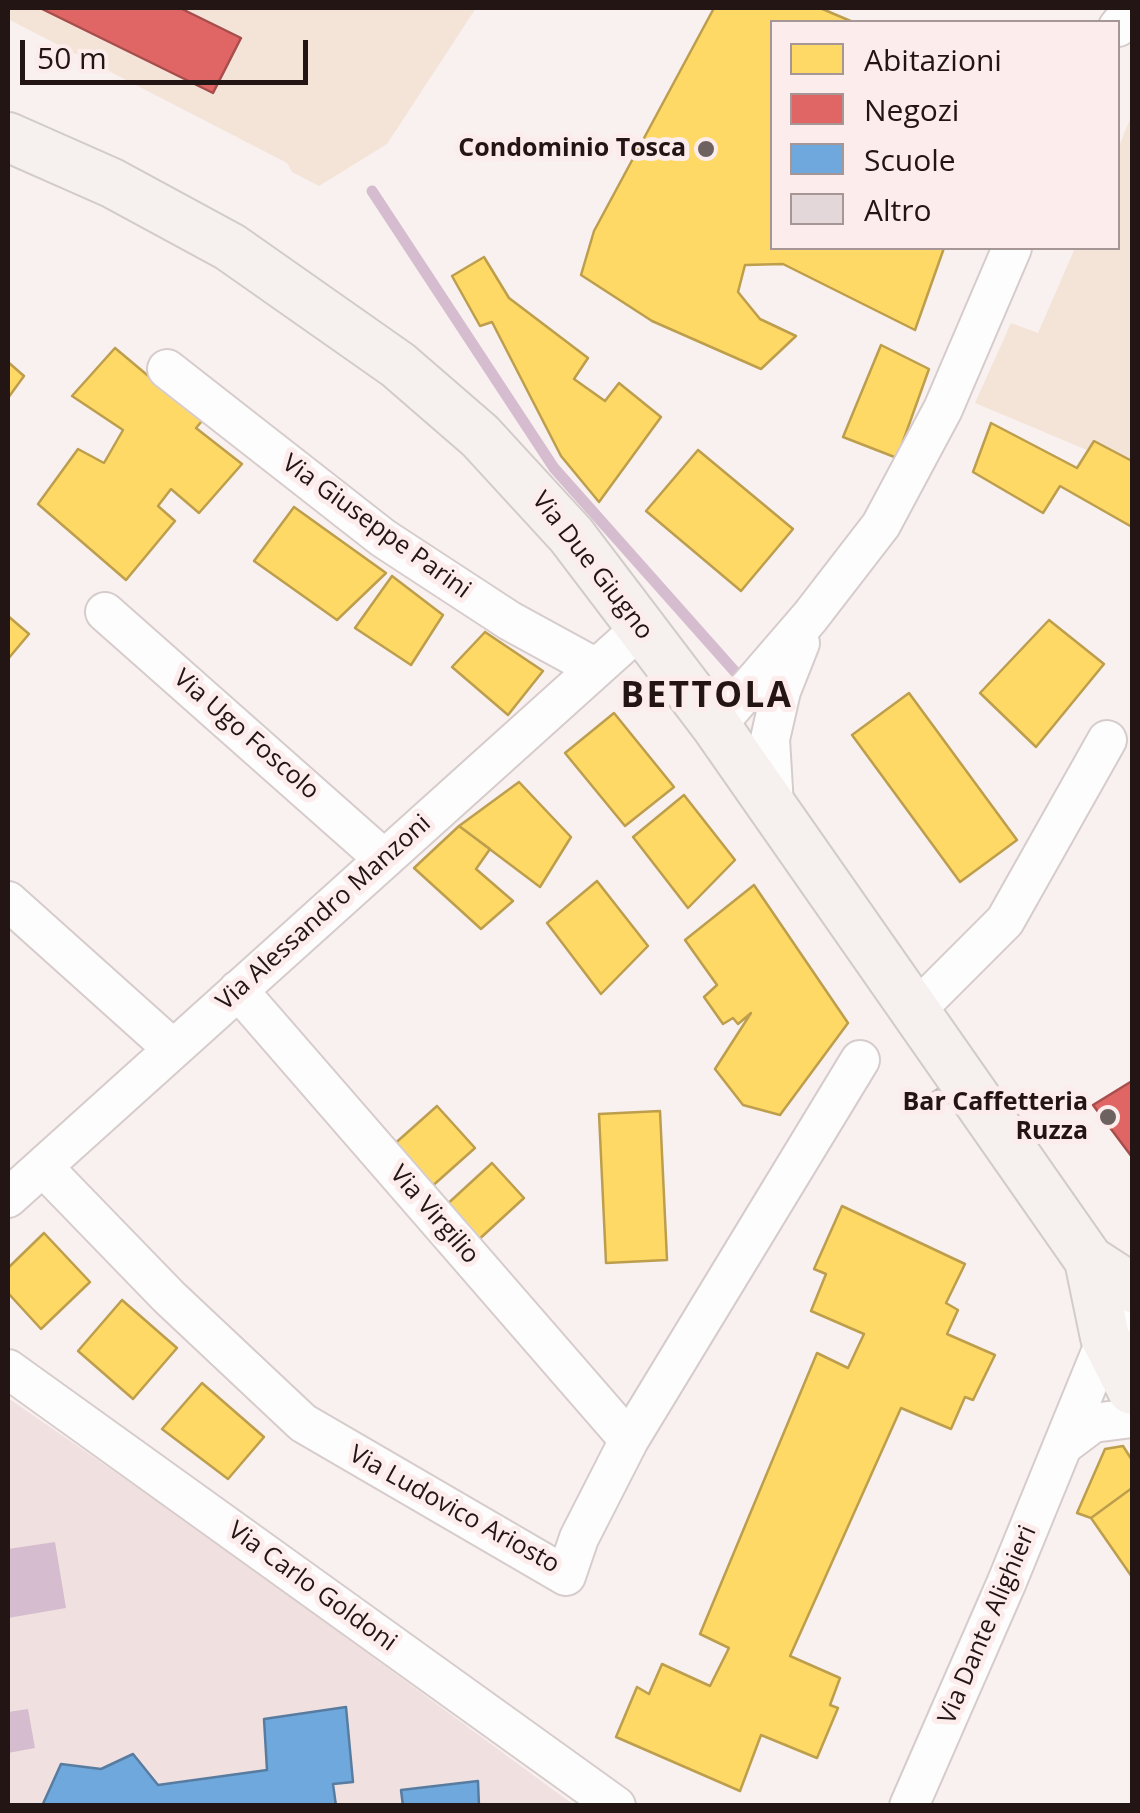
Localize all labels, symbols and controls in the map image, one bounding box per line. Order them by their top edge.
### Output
scale bar [25,20,312,82]
legend [770,20,1120,250]
text: 50 m [37,37,107,78]
text: Abitazioni [864,39,1002,80]
text: Negozi [864,89,959,130]
place label: Condominio Tosca [458,134,686,164]
marker: Condominio Tosca [695,138,717,160]
text: Scuole [864,139,956,180]
text: Altro [864,189,932,230]
street label: Via Giuseppe Parini [276,449,476,605]
street label: Via Due Giugno [525,486,659,646]
street label: Via Ugo Foscolo [167,664,325,806]
district label: BETTOLA [621,676,793,718]
street label: Via Alessandro Manzoni [211,809,437,1017]
place label: Bar Caffetteria Ruzza [903,1088,1088,1147]
marker: Bar Caffetteria Ruzza [1097,1106,1119,1128]
street label: Via Virgilio [383,1160,485,1270]
street label: Via Ludovico Ariosto [344,1440,564,1580]
street label: Via Carlo Goldoni [222,1516,402,1658]
street label: Via Dante Alighieri [933,1521,1043,1729]

